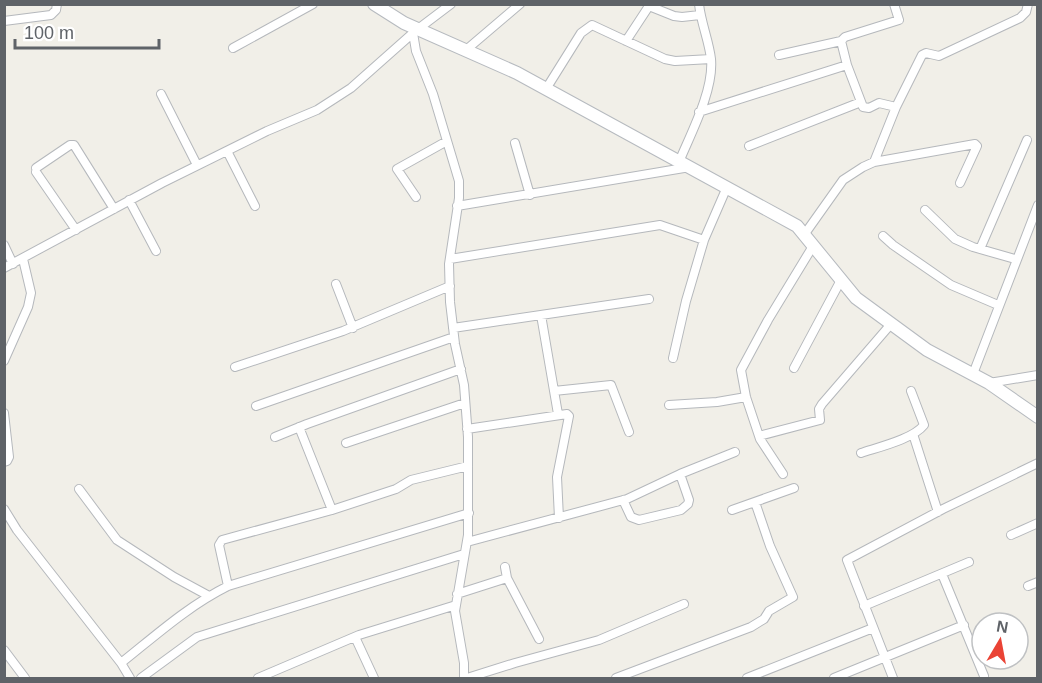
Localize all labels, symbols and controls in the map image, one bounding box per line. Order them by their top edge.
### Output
scale bar [15,12,159,50]
text: 100 m [24,23,74,43]
north arrow [970,611,1030,671]
text: N [995,617,1010,636]

